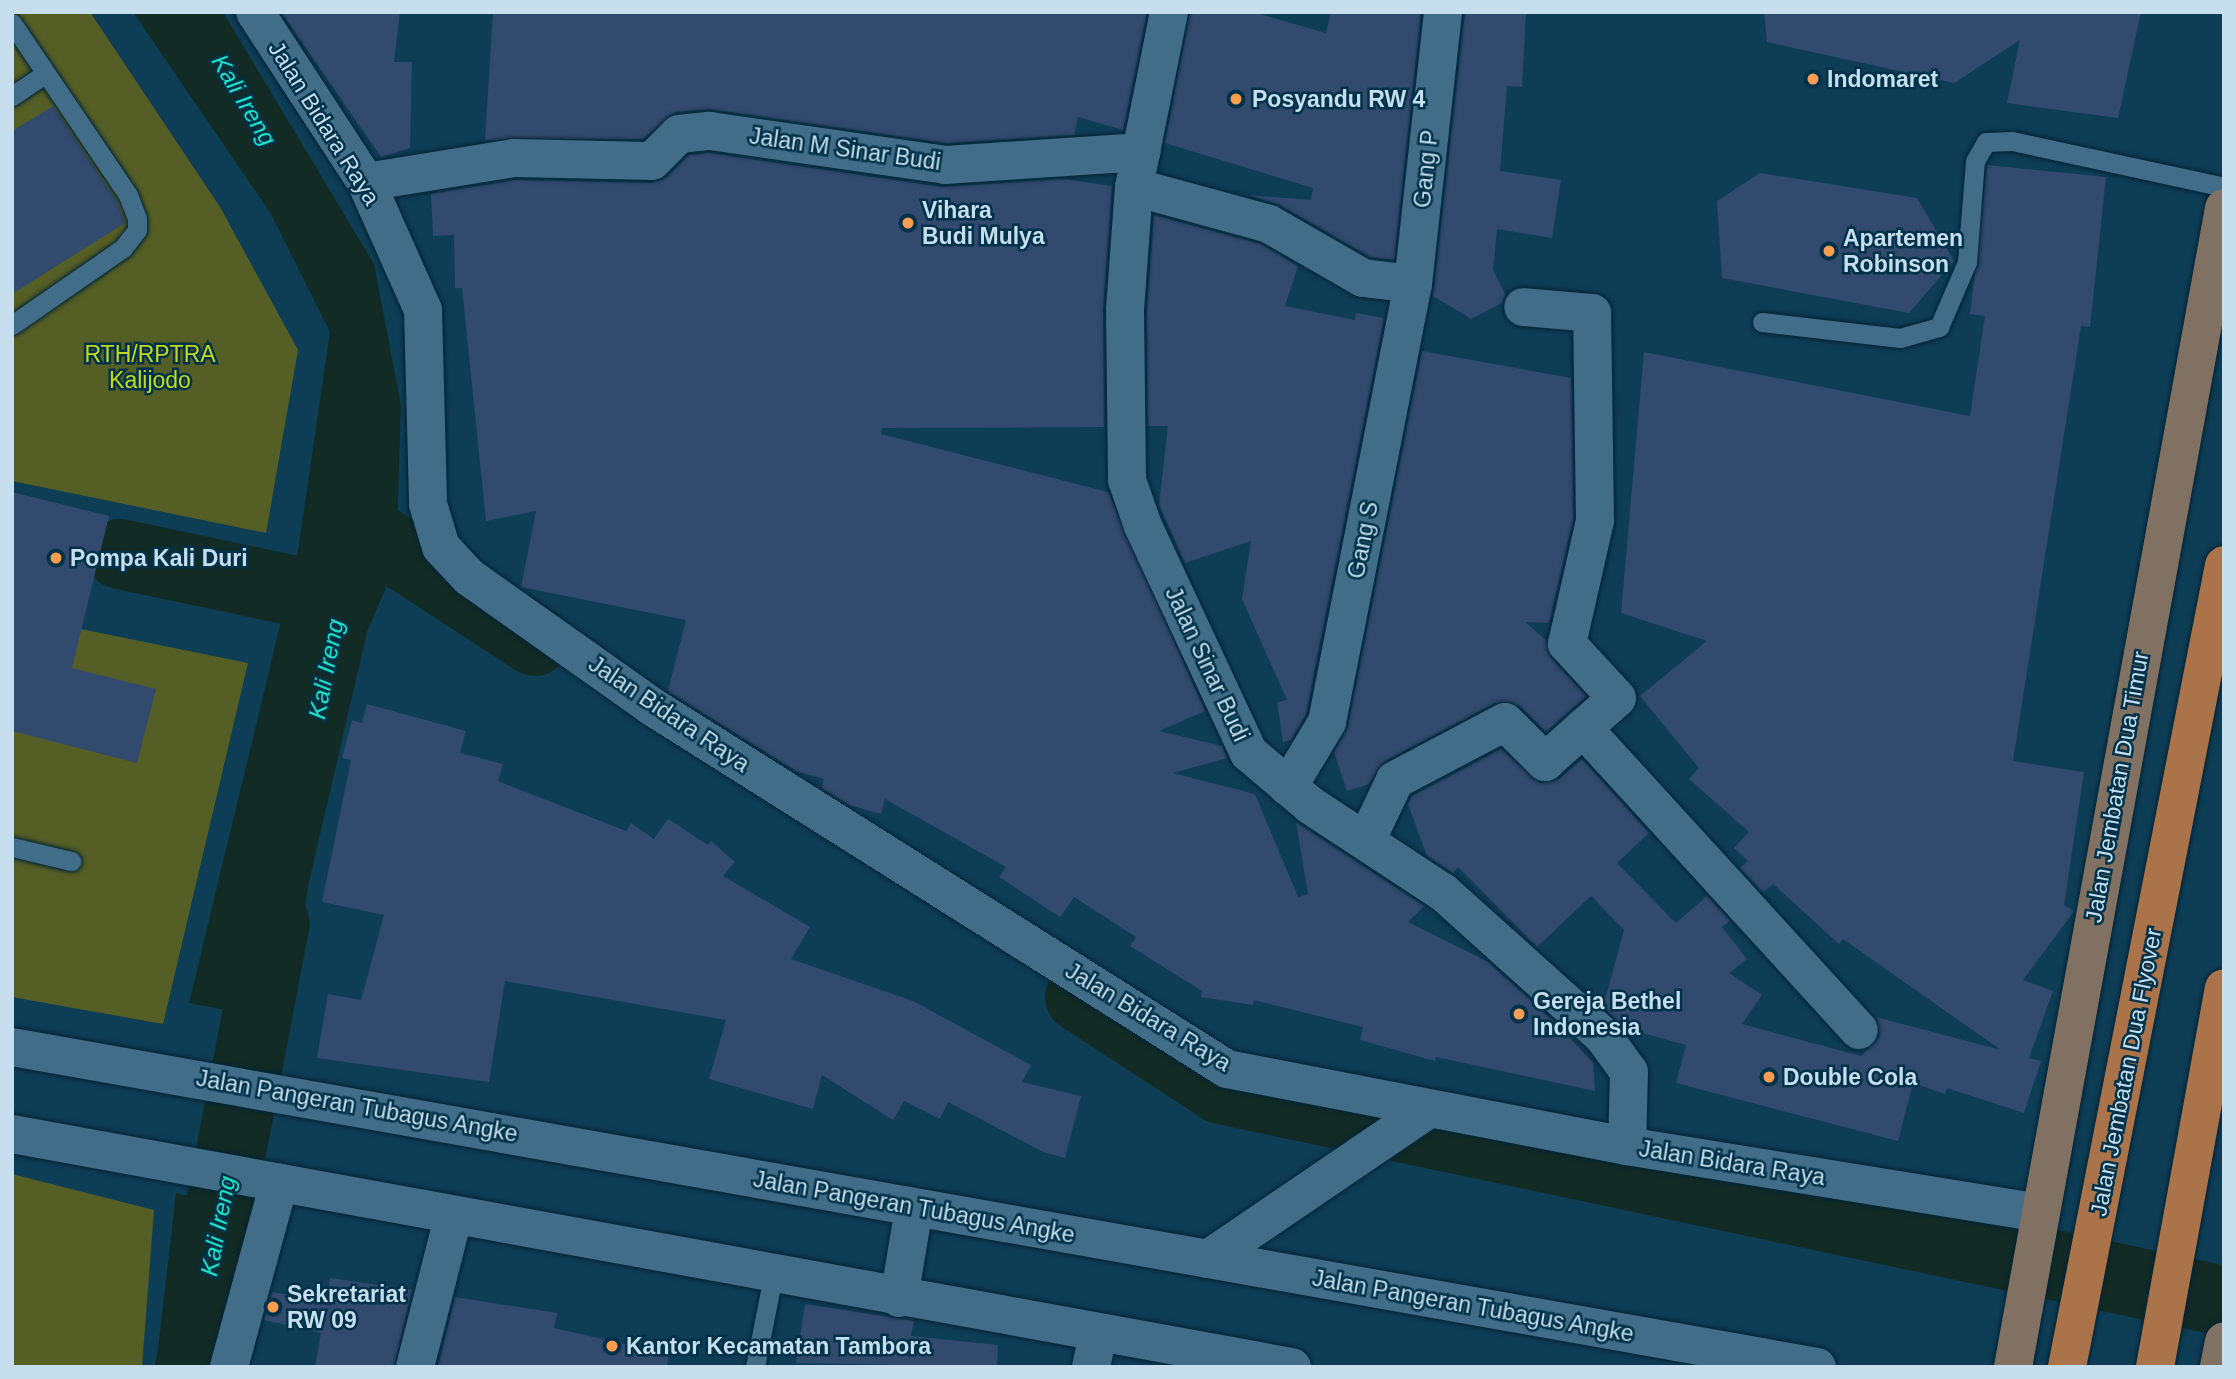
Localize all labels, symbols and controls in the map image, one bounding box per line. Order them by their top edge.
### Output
street label: Jalan Bidara Raya [262,36,386,210]
water label: Kali Ireng [206,49,282,151]
place label: Indomaret [1827,65,1938,93]
marker: Indomaret [1805,71,1821,87]
place label: Posyandu RW 4 [1252,85,1425,113]
marker: Posyandu RW 4 [1226,89,1246,109]
street label: Jalan M Sinar Budi [747,122,943,176]
street label: Gang P [1408,129,1444,209]
place label: Vihara Budi Mulya [922,196,1045,250]
marker: Vihara Budi Mulya [900,215,916,231]
place label: Apartemen Robinson [1843,224,1963,278]
marker: Apartemen Robinson [1821,243,1837,259]
park label: RTH/RPTRA Kalijodo [84,340,216,394]
street label: Gang S [1342,499,1384,581]
place label: Pompa Kali Duri [70,544,248,572]
marker: Pompa Kali Duri [48,550,64,566]
street label: Jalan Sinar Budi [1159,582,1255,746]
water label: Kali Ireng [302,616,350,722]
street label: Jalan Jembatan Dua Timur [2080,649,2154,925]
street label: Jalan Bidara Raya [583,650,755,778]
street label: Jalan Jembatan Dua Flyover [2085,926,2167,1218]
street label: Jalan Bidara Raya [1060,957,1236,1077]
place label: Gereja Bethel Indonesia [1533,987,1681,1041]
marker: Gereja Bethel Indonesia [1511,1006,1527,1022]
place label: Double Cola [1783,1063,1917,1091]
street label: Jalan Pangeran Tubagus Angke [193,1064,521,1148]
marker: Double Cola [1761,1069,1777,1085]
street label: Jalan Bidara Raya [1637,1135,1827,1191]
street label: Jalan Pangeran Tubagus Angke [750,1165,1078,1249]
water label: Kali Ireng [194,1173,242,1279]
street label: Jalan Pangeran Tubagus Angke [1309,1264,1637,1348]
place label: Sekretariat RW 09 [287,1280,406,1334]
marker: Sekretariat RW 09 [265,1299,281,1315]
place label: Kantor Kecamatan Tambora [626,1332,931,1360]
marker: Kantor Kecamatan Tambora [604,1338,620,1354]

